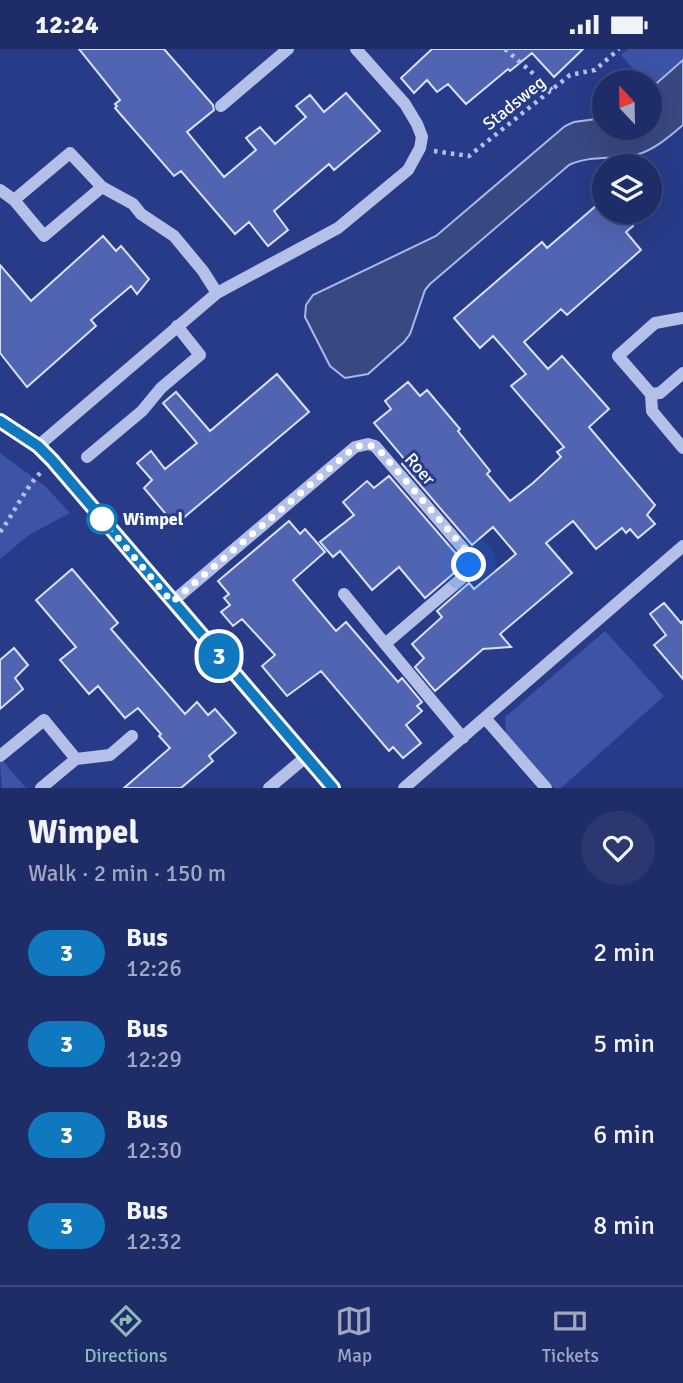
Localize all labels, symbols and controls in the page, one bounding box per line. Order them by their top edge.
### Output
text: 12:24 [35,9,99,41]
north arrow [592,70,662,140]
map controls [592,70,662,224]
street label: Stadsweg [478,71,550,135]
button: layers [592,154,662,224]
street label: Roer [400,448,440,490]
marker: Wimpel [87,504,117,534]
place label: Wimpel [123,508,184,530]
your location [451,547,486,582]
line badge: 3 [196,633,242,679]
text: 3 [213,641,225,671]
button: heart [581,811,655,885]
text: Wimpel [28,812,139,853]
text: Walk · 2 min · 150 m [28,859,226,888]
text: Bus [126,922,168,954]
text: 2 min [593,937,655,969]
text: 3 [60,938,73,968]
text: 12:26 [126,954,182,983]
text: Bus [126,1013,168,1045]
text: 5 min [593,1028,655,1060]
text: 3 [60,1029,73,1059]
text: 12:29 [126,1045,182,1074]
text: Bus [126,1104,168,1136]
text: 6 min [593,1119,655,1151]
text: 3 [60,1120,73,1150]
text: 12:30 [126,1136,182,1165]
text: Bus [126,1195,168,1227]
text: 8 min [593,1210,655,1242]
text: 3 [60,1211,73,1241]
text: 12:32 [126,1227,182,1256]
tab: Directions [84,1302,167,1368]
tab: Map [335,1302,373,1368]
tab: Tickets [542,1302,599,1368]

